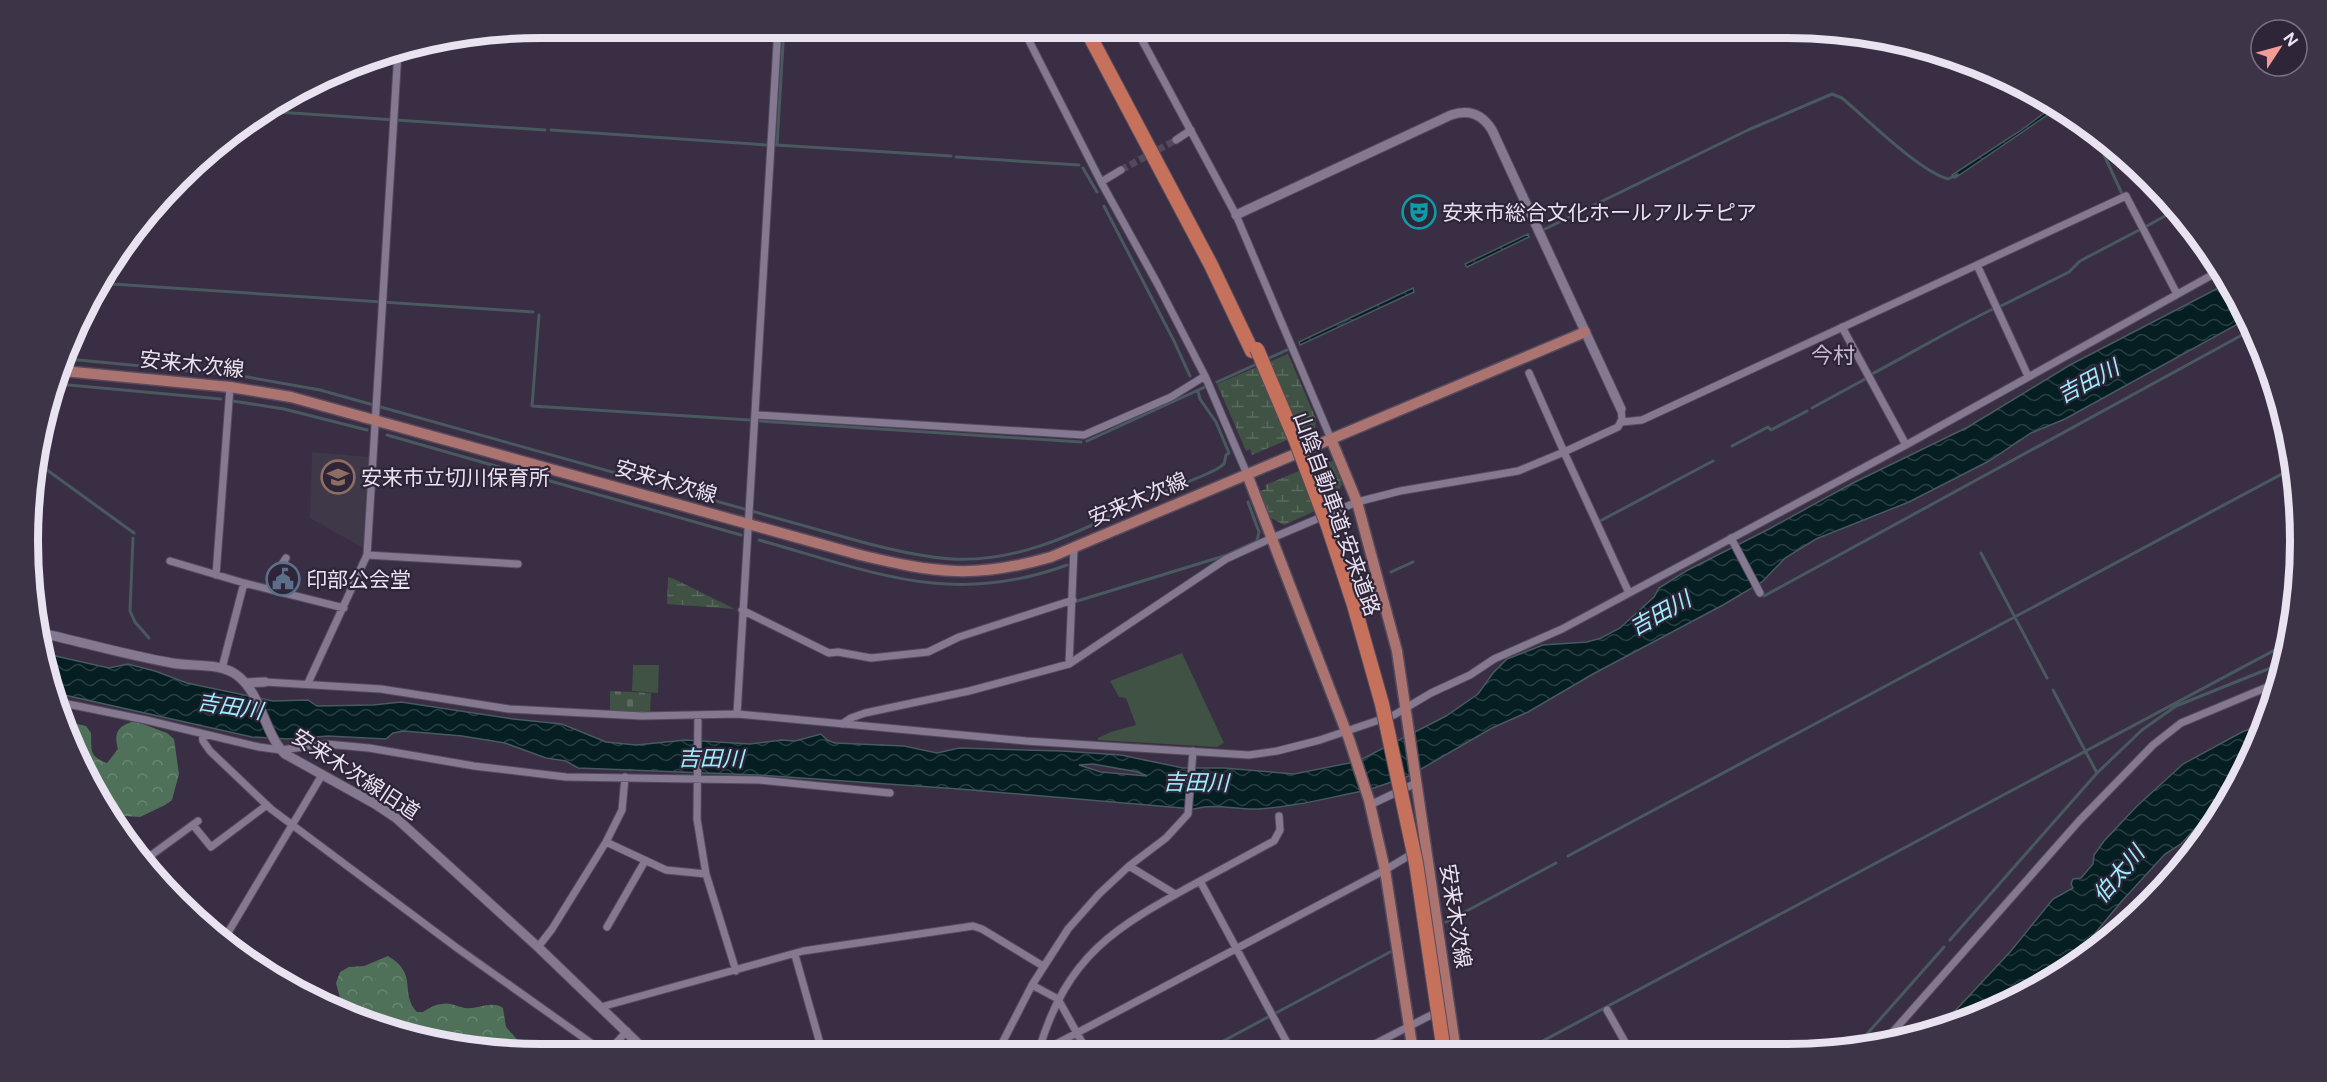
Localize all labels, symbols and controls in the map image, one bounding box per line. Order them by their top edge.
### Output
north arrow [2249,18,2309,78]
text: N [2279,29,2302,50]
theatre icon: 安来市総合文化ホールアルテピア [1401,194,1437,230]
place label: 安来市総合文化ホールアルテピア [1442,200,1757,225]
district label: 今村 [1811,342,1855,368]
street label: 安来木次線 [138,346,246,382]
water label: 吉田川 [2053,353,2125,408]
street label: 山陰自動車道;安来道路 [1288,409,1386,619]
street label: 安来木次線 [612,455,720,507]
school or university icon: 安来市立切川保育所 [320,459,356,495]
place label: 安来市立切川保育所 [361,465,550,490]
street label: 安来木次線 [1085,467,1191,531]
public building icon: 印部公会堂 [265,561,301,597]
place label: 印部公会堂 [306,567,411,592]
water label: 吉田川 [1625,585,1697,640]
water label: 吉田川 [195,688,267,724]
street label: 安来木次線旧道 [288,723,424,825]
water label: 吉田川 [678,744,746,772]
water label: 吉田川 [1163,768,1231,796]
water label: 伯太川 [2087,839,2150,908]
street label: 安来木次線 [1435,862,1477,970]

